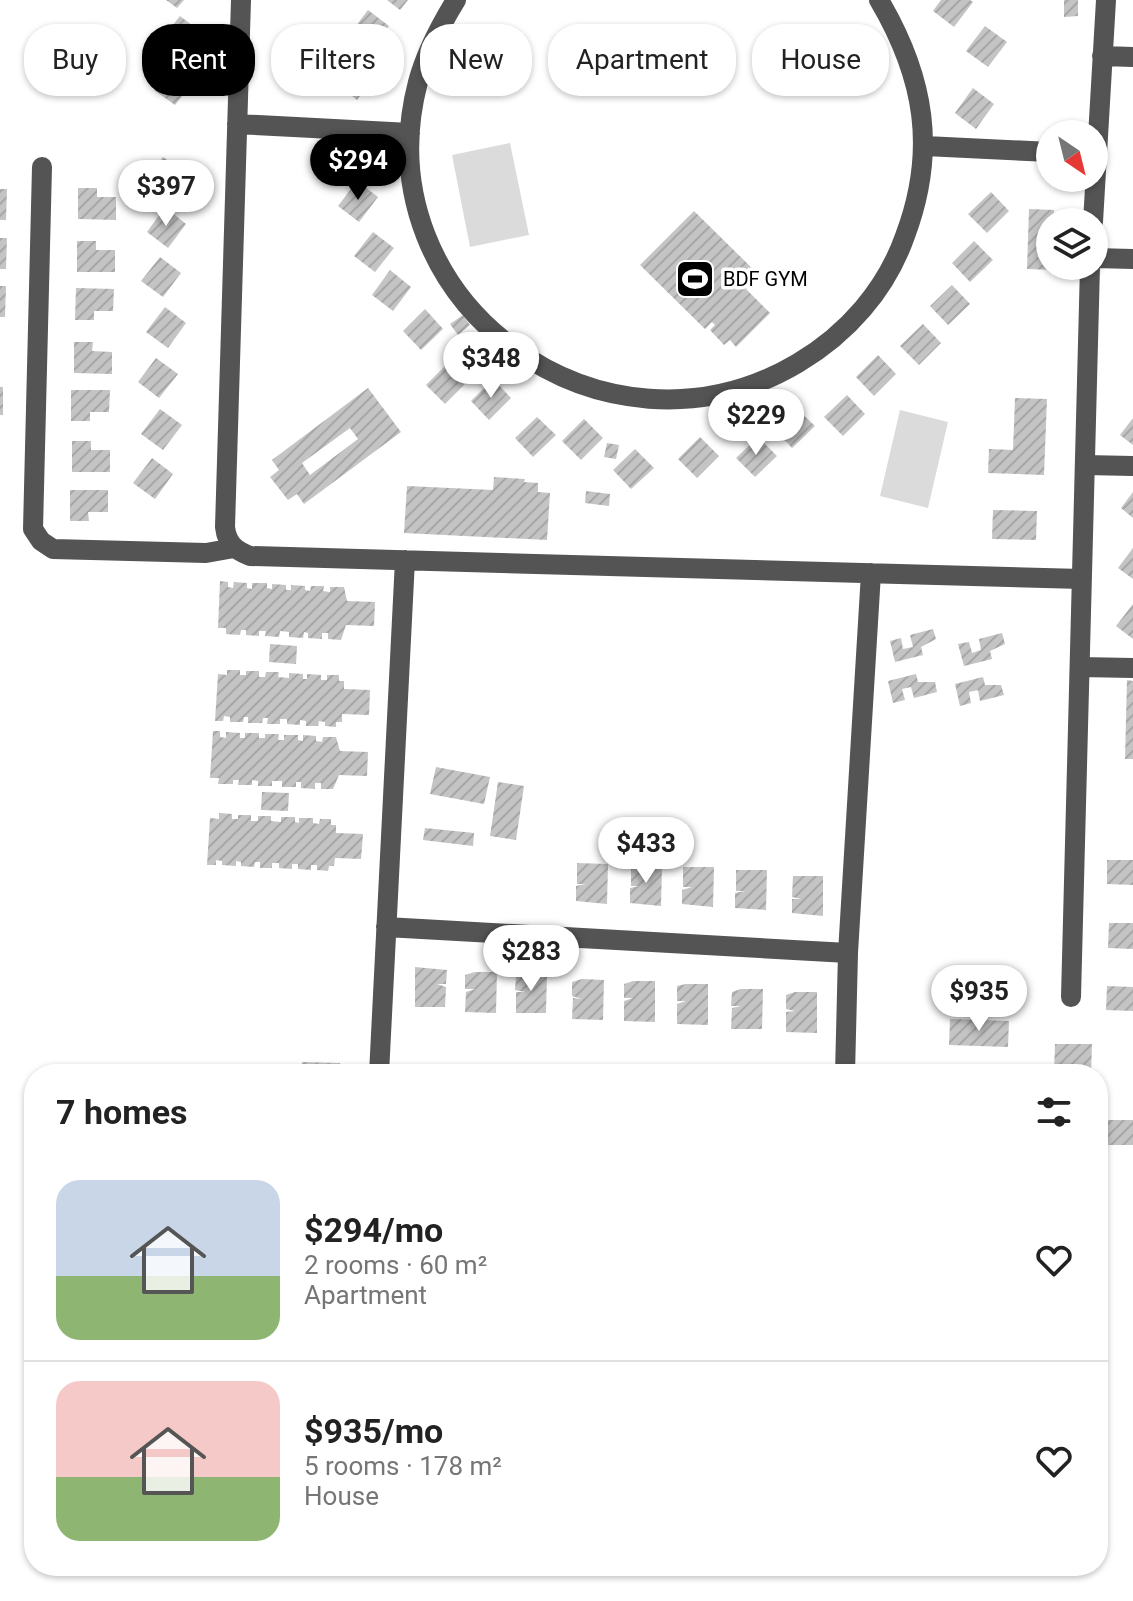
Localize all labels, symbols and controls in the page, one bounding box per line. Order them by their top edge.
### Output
chip: Buy [24,24,126,96]
chip: Rent [142,24,255,96]
chip: Filters [271,24,404,96]
chip: New [420,24,532,96]
chip: Apartment [548,24,736,96]
chip: House [752,24,889,96]
north arrow [1036,120,1108,192]
map controls [1036,120,1108,280]
pin: $294 [311,134,405,202]
text: $294 [328,145,388,175]
pin: $397 [119,160,213,228]
text: $397 [136,171,196,201]
button: layers [1036,208,1108,280]
sports icon: BDF GYM [674,258,716,300]
place label: BDF GYM [723,267,808,291]
pin: $348 [444,332,538,400]
text: $348 [461,343,521,373]
pin: $229 [709,389,803,457]
text: $229 [726,400,786,430]
pin: $433 [599,817,693,885]
text: $433 [616,828,676,858]
pin: $283 [484,925,578,993]
text: $283 [501,936,561,966]
pin: $935 [932,965,1026,1033]
text: $935 [949,976,1009,1006]
icon: filters [1032,1090,1076,1134]
text: 7 homes [56,1092,187,1132]
text: $294/mo [304,1210,443,1250]
icon: home [120,1212,216,1308]
icon: heart [1032,1238,1076,1282]
text: 2 rooms · 60 m² [304,1250,487,1280]
text: Apartment [304,1280,427,1310]
text: $935/mo [304,1411,443,1451]
icon: home [120,1413,216,1509]
icon: heart [1032,1439,1076,1483]
text: 5 rooms · 178 m² [304,1451,502,1481]
text: House [304,1481,379,1511]

